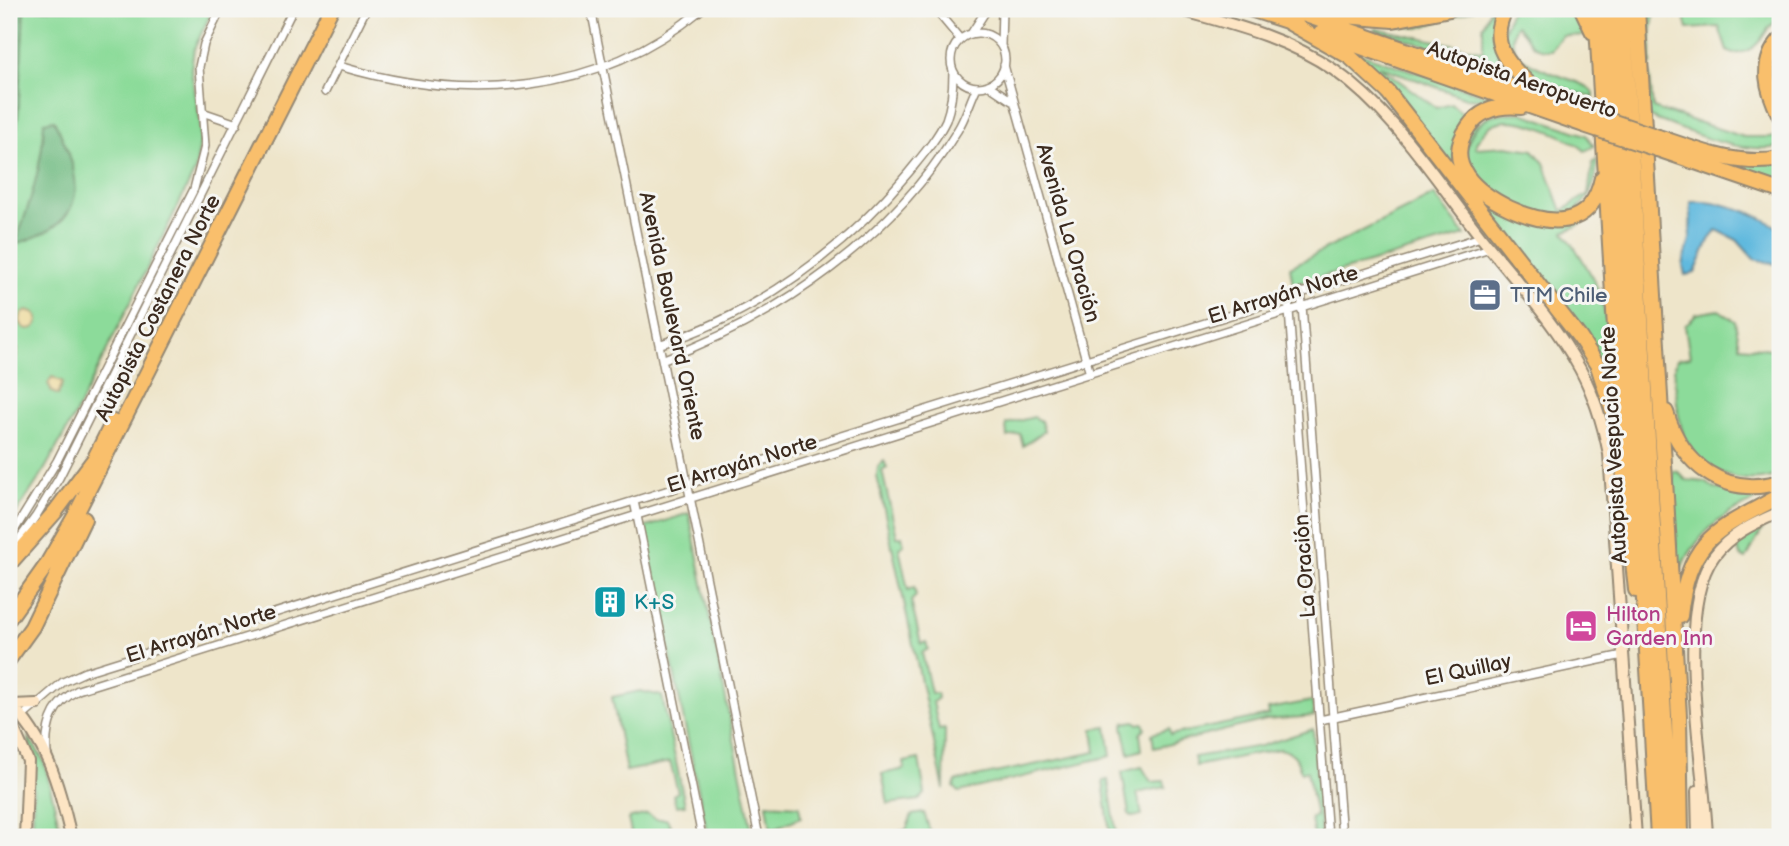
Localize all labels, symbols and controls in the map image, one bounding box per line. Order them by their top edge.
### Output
street label: Autopista Aeropuerto [1424,36,1620,124]
street label: Avenida La Oración [1031,141,1105,325]
street label: Avenida Boulevard Oriente [633,190,711,442]
street label: Autopista Costanera Norte [90,191,226,425]
street label: El Arrayán Norte [1205,260,1361,330]
office icon: TTM Chile [1466,276,1504,314]
place label: TTM Chile [1510,283,1607,308]
street label: Autopista Vespucio Norte [1595,326,1633,564]
street label: El Arrayán Norte [664,429,820,499]
street label: La Oración [1289,513,1321,619]
building icon: K+S [591,583,629,621]
place label: K+S [634,590,674,615]
street label: El Arrayán Norte [123,599,279,669]
place label: Hilton Garden Inn [1606,602,1713,651]
hotel icon: Hilton Garden Inn [1562,607,1600,645]
street label: El Quillay [1422,649,1514,691]

